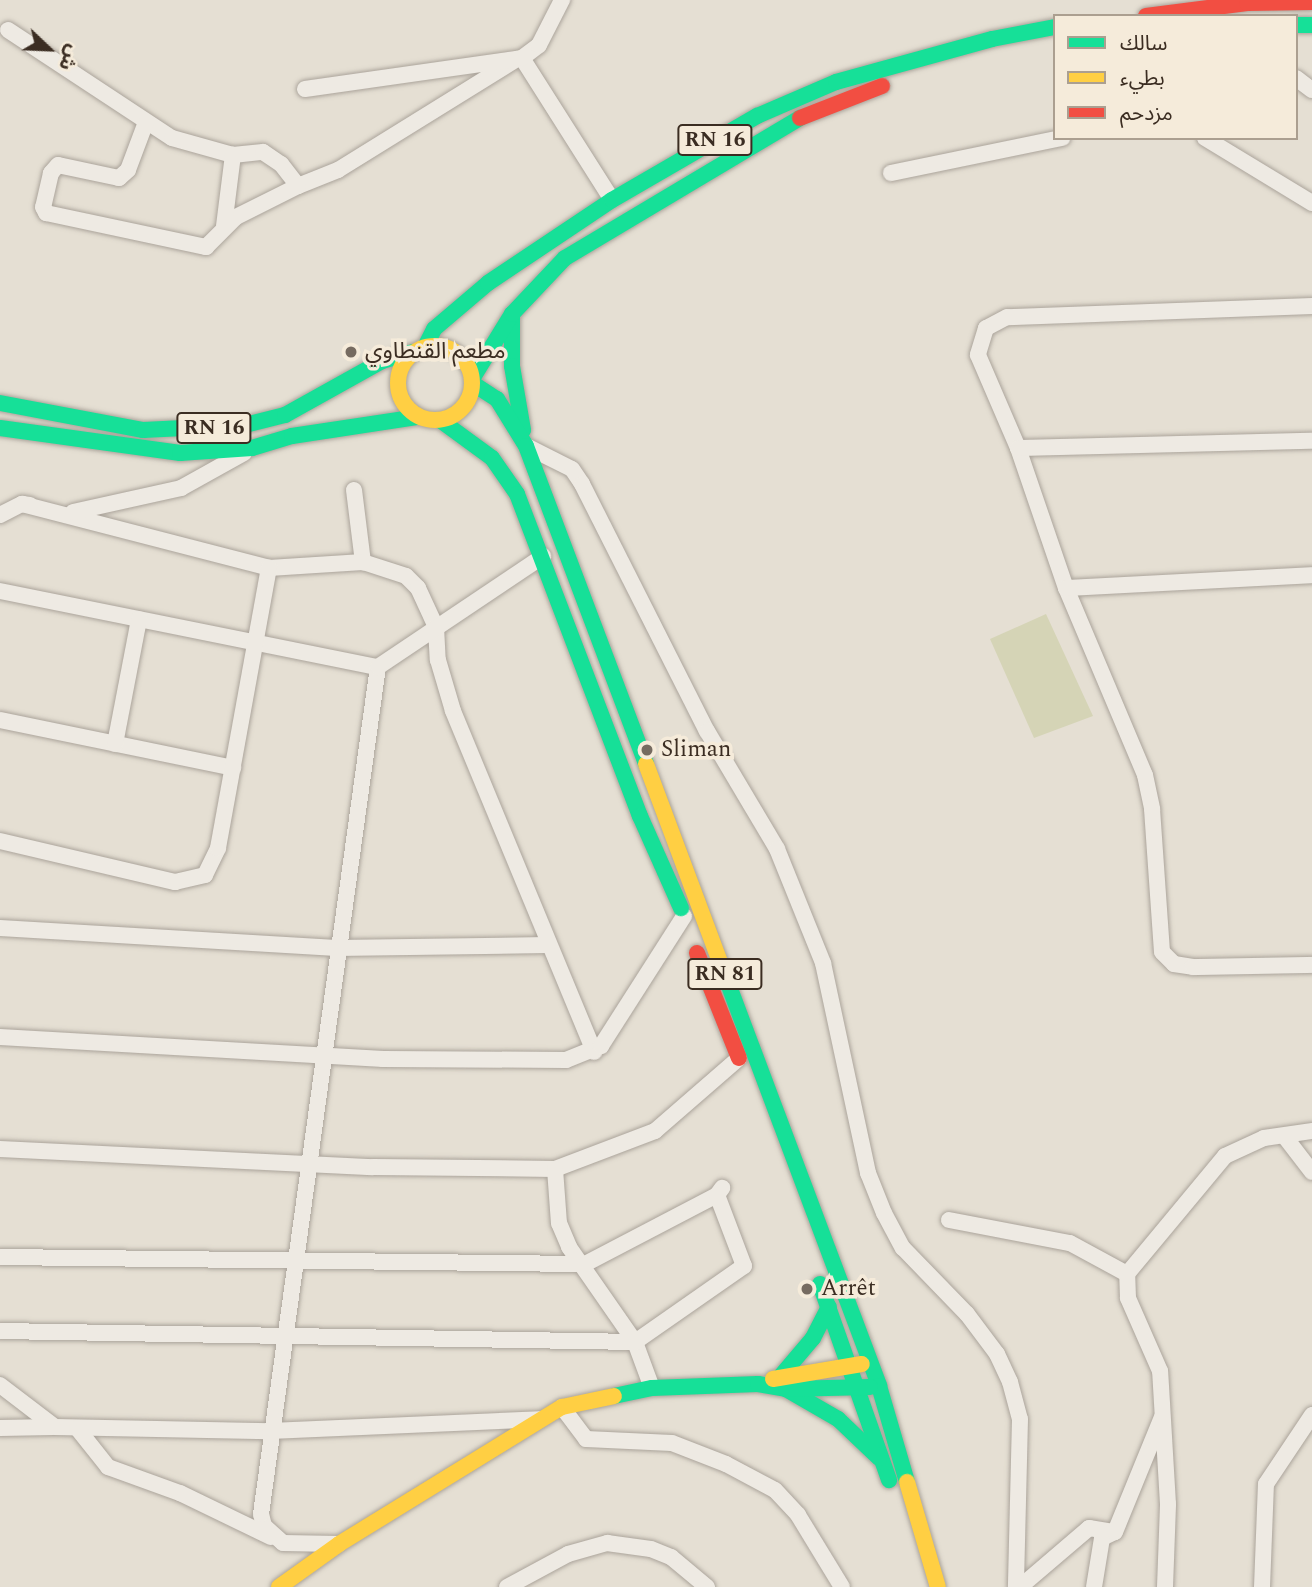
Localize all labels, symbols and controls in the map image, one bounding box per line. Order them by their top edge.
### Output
north arrow [14,14,84,84]
legend [1053,14,1298,140]
text: سالك [1120,28,1167,60]
text: ش [50,40,87,75]
text: بطيء [1120,63,1165,95]
text: مزدحم [1120,98,1173,130]
road number: RN 16 [676,122,754,158]
place label: مطعم القنطاوي [365,338,506,366]
marker: مطعم القنطاوي [343,344,359,360]
road number: RN 16 [176,410,252,446]
place label: Sliman [661,736,731,764]
marker: Sliman [639,742,655,758]
road number: RN 81 [686,956,764,992]
place label: Arrêt [821,1275,876,1303]
marker: Arrêt [799,1281,815,1297]

